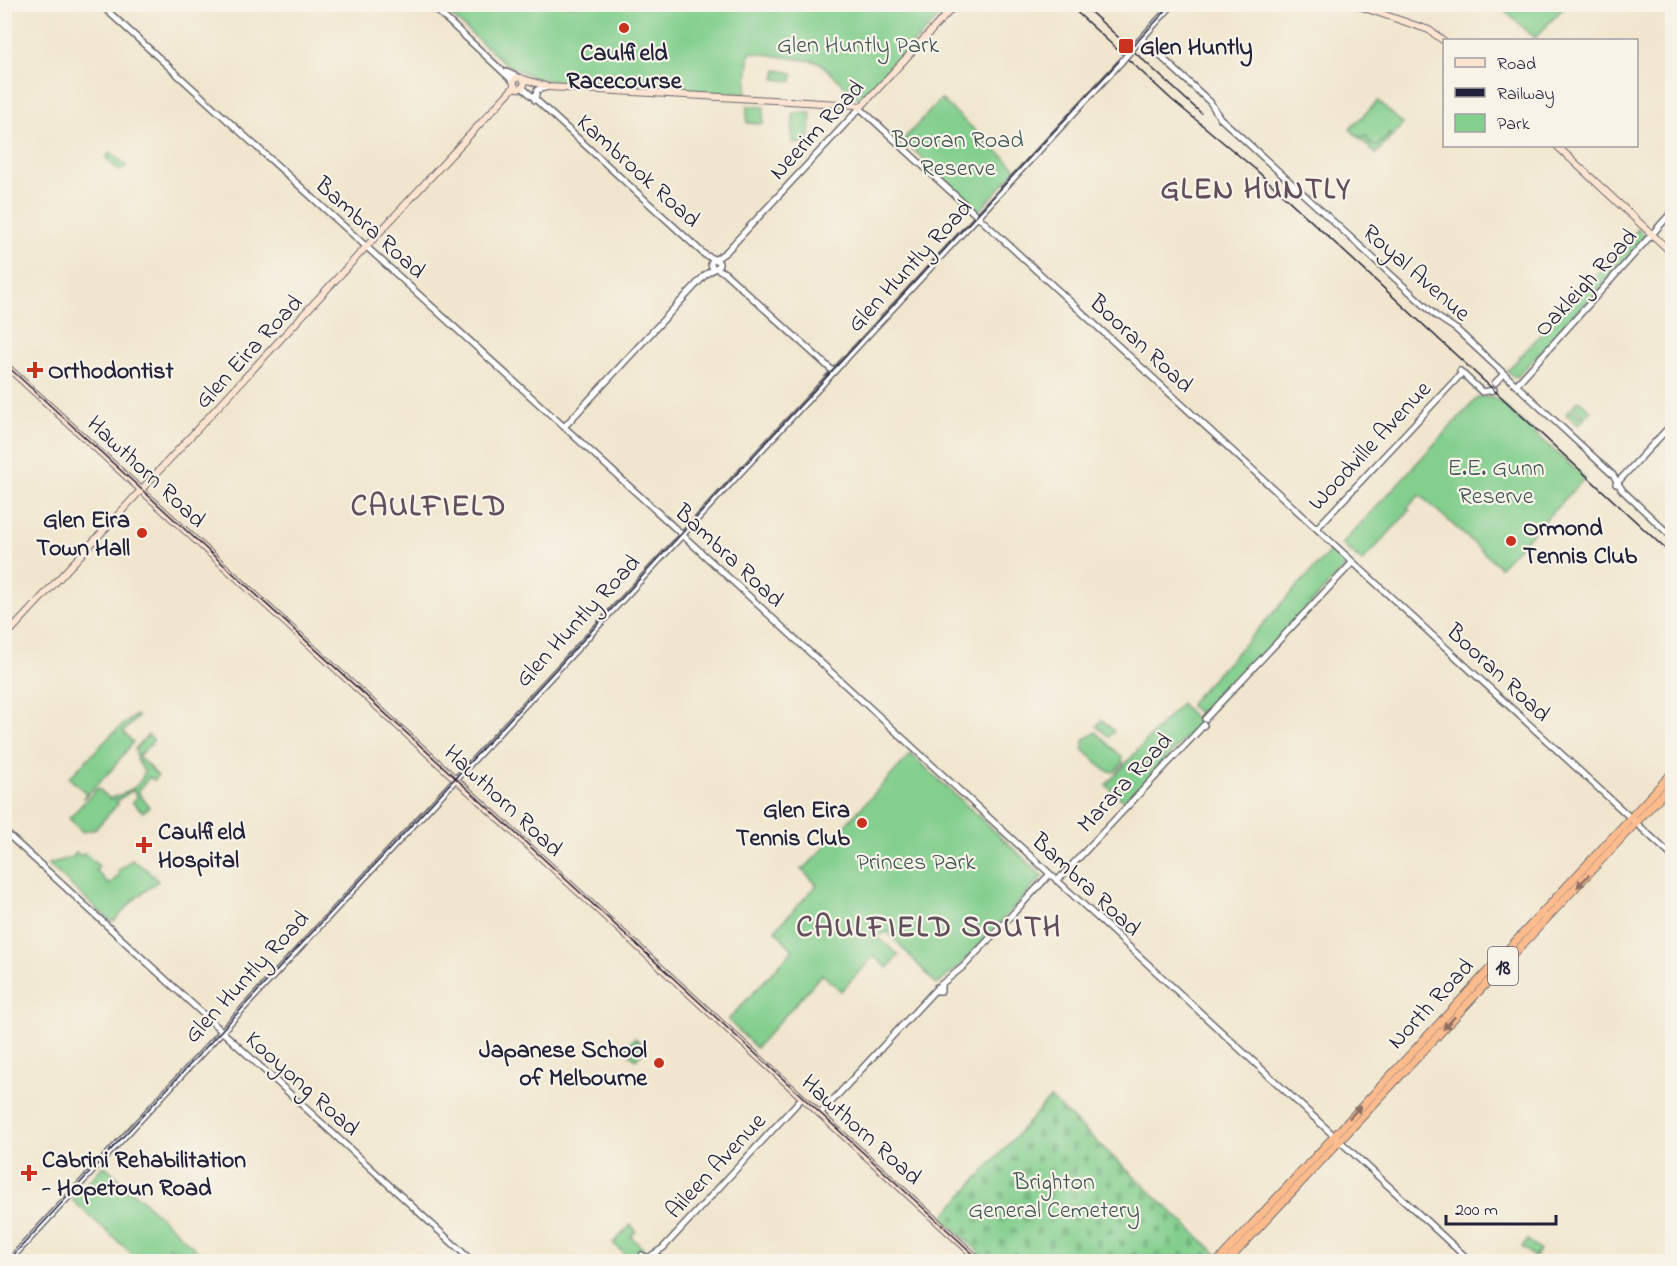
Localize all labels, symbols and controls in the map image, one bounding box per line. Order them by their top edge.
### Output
marker: Caulfield Racecourse [617,21,631,35]
park label: Glen Huntly Park [777,29,939,65]
place label: Glen Huntly [1140,31,1253,67]
place label: Caulfield Racecourse [567,37,683,100]
marker: Glen Huntly [1117,37,1135,55]
legend [1443,39,1638,147]
text: Road [1497,52,1536,78]
street label: Neerim Road [762,72,874,189]
text: Railway [1497,82,1554,108]
street label: Kambrook Road [568,107,707,237]
text: Park [1497,112,1530,138]
park label: Booran Road Reserve [891,124,1024,187]
street label: Bambra Road [305,169,433,289]
district label: GLEN HUNTLY [1160,169,1352,213]
street label: Glen Huntly Road [840,192,983,342]
street label: Royal Avenue [1353,217,1478,332]
street label: Oakleigh Road [1527,221,1647,346]
street label: Booran Road [1080,286,1201,403]
street label: Glen Eira Road [188,287,312,418]
place label: Orthodontist [48,355,175,390]
marker: Orthodontist [26,361,44,379]
street label: Woodville Avenue [1301,373,1441,520]
street label: Hawthorn Road [78,408,213,538]
park label: E.E. Gunn Reserve [1447,452,1545,515]
district label: CAULFIELD [351,486,507,530]
street label: Bambra Road [665,496,791,617]
place label: Glen Eira Town Hall [36,504,130,567]
place label: Ormond Tennis Club [1523,512,1638,575]
marker: Glen Eira Town Hall [135,526,149,540]
marker: Ormond Tennis Club [1504,534,1518,548]
street label: Glen Huntly Road [508,547,651,697]
street label: Booran Road [1437,615,1558,732]
street label: Marara Road [1070,725,1182,842]
street label: Hawthorn Road [435,737,570,867]
place label: Glen Eira Tennis Club [736,794,850,857]
place label: Caulfield Hospital [158,816,246,879]
marker: Glen Eira Tennis Club [855,816,869,830]
street label: Bambra Road [1022,825,1148,946]
marker: Caulfield Hospital [135,836,153,854]
park label: Princes Park [856,846,976,881]
one-way arrow [1576,874,1590,889]
street label: Glen Huntly Road [177,903,320,1053]
district label: CAULFIELD SOUTH [796,907,1062,951]
road number: 18 [1488,947,1518,985]
street label: North Road [1380,951,1484,1058]
one-way arrow [1443,1016,1457,1030]
street label: Kooyong Road [235,1024,367,1147]
place label: Japanese School of Melbourne [479,1034,648,1097]
marker: Japanese School of Melbourne [652,1056,666,1070]
street label: Hawthorn Road [792,1067,929,1195]
one-way arrow [1348,1104,1362,1119]
street label: Aileen Avenue [658,1106,776,1228]
place label: Cabrini Rehabilitation - Hopetoun Road [41,1144,246,1207]
marker: Cabrini Rehabilitation - Hopetoun Road [20,1164,38,1182]
park label: Brighton General Cemetery [968,1166,1140,1230]
scale bar [1446,1188,1556,1226]
text: 200 m [1455,1198,1498,1224]

